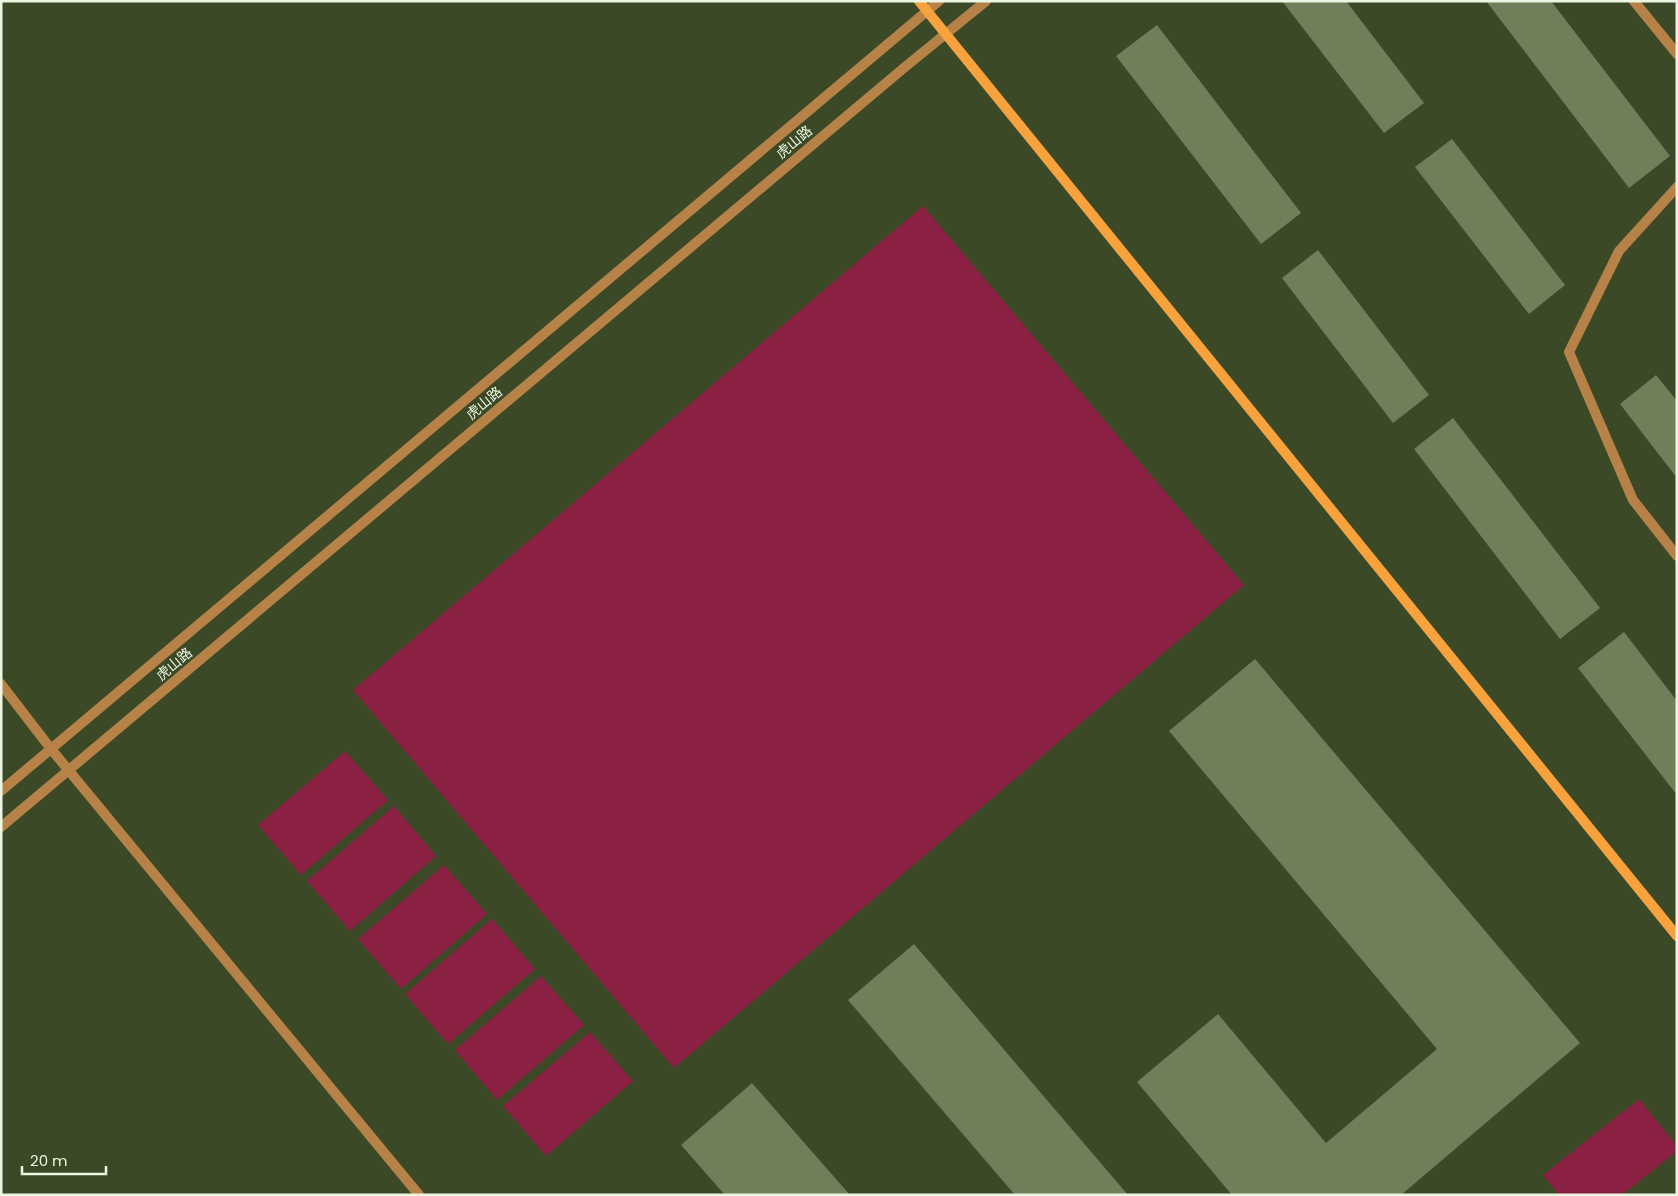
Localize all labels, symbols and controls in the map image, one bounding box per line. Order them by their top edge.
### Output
street label: 虎山路 [771,121,817,163]
street label: 虎山路 [461,382,507,424]
street label: 虎山路 [151,643,197,685]
scale bar [22,1144,106,1176]
text: 20 m [30,1150,68,1171]

